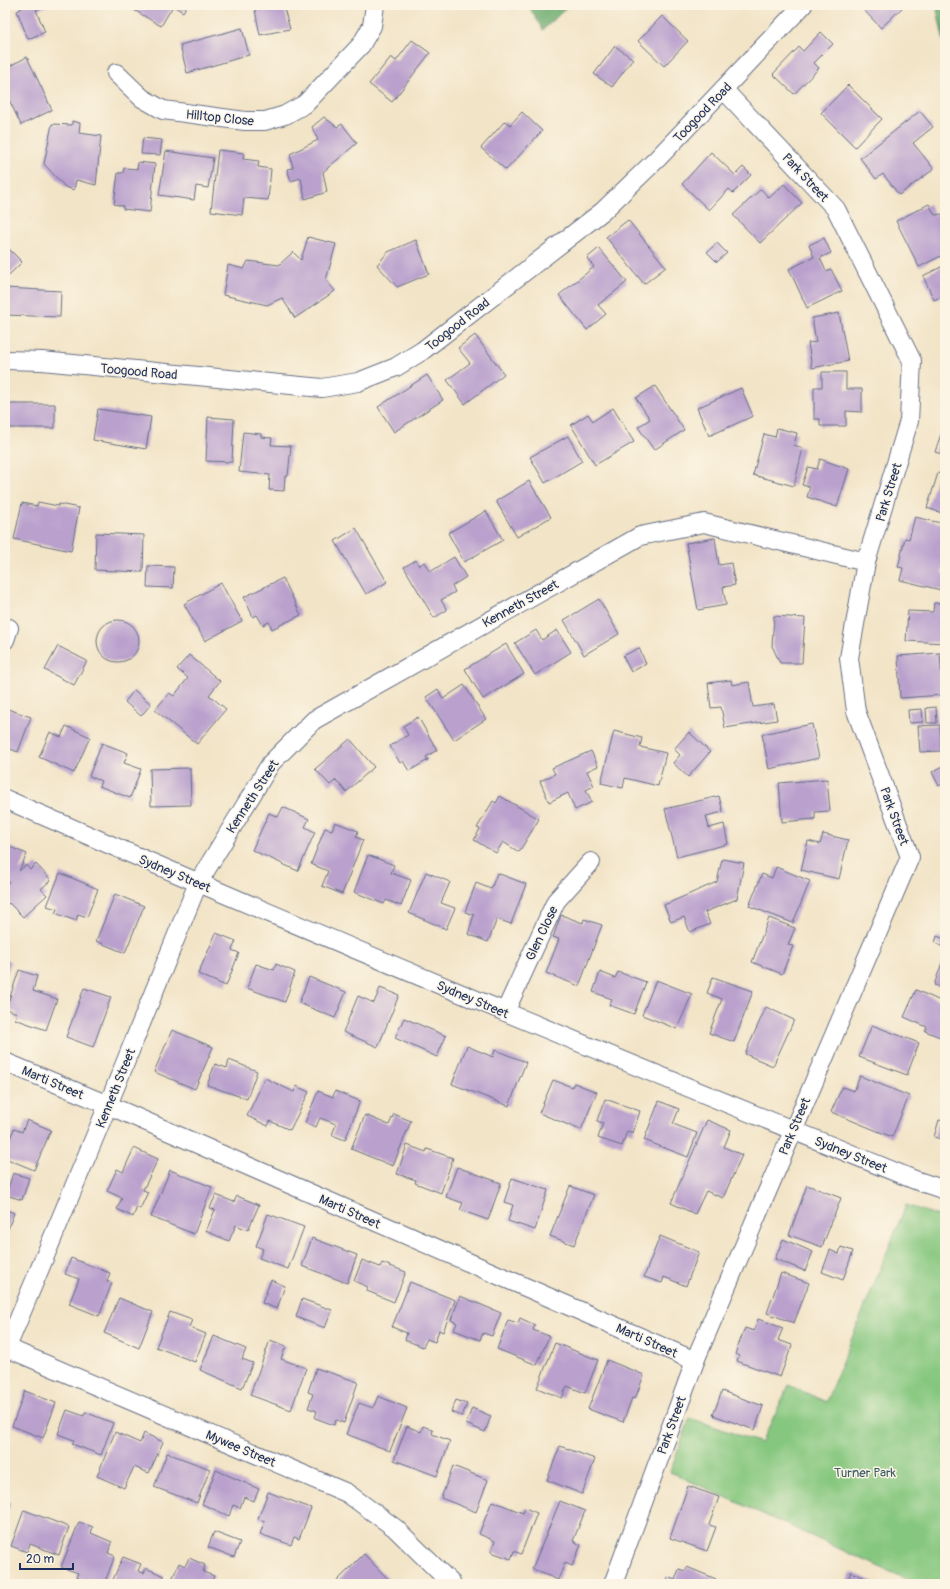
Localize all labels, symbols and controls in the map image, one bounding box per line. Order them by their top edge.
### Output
street label: Toogood Road [670,79,735,146]
street label: Hilltop Close [185,106,255,130]
street label: Park Street [779,150,832,206]
street label: Toogood Road [422,295,493,355]
street label: Toogood Road [100,361,178,383]
street label: Park Street [872,460,906,524]
street label: Kenneth Street [480,576,562,631]
street label: Kenneth Street [223,756,283,836]
street label: Park Street [876,785,912,848]
street label: Sydney Street [136,852,214,897]
street label: Glen Close [522,903,562,963]
street label: Sydney Street [434,978,512,1023]
street label: Kenneth Street [93,1045,139,1131]
street label: Marti Street [19,1063,87,1103]
street label: Park Street [776,1095,814,1158]
street label: Sydney Street [812,1133,890,1177]
street label: Marti Street [316,1191,384,1233]
street label: Marti Street [613,1320,681,1362]
street label: Park Street [654,1393,690,1457]
street label: Mywee Street [203,1427,279,1471]
park label: Turner Park [834,1465,897,1481]
scale bar [20,1545,73,1571]
text: 20 m [26,1552,55,1567]

